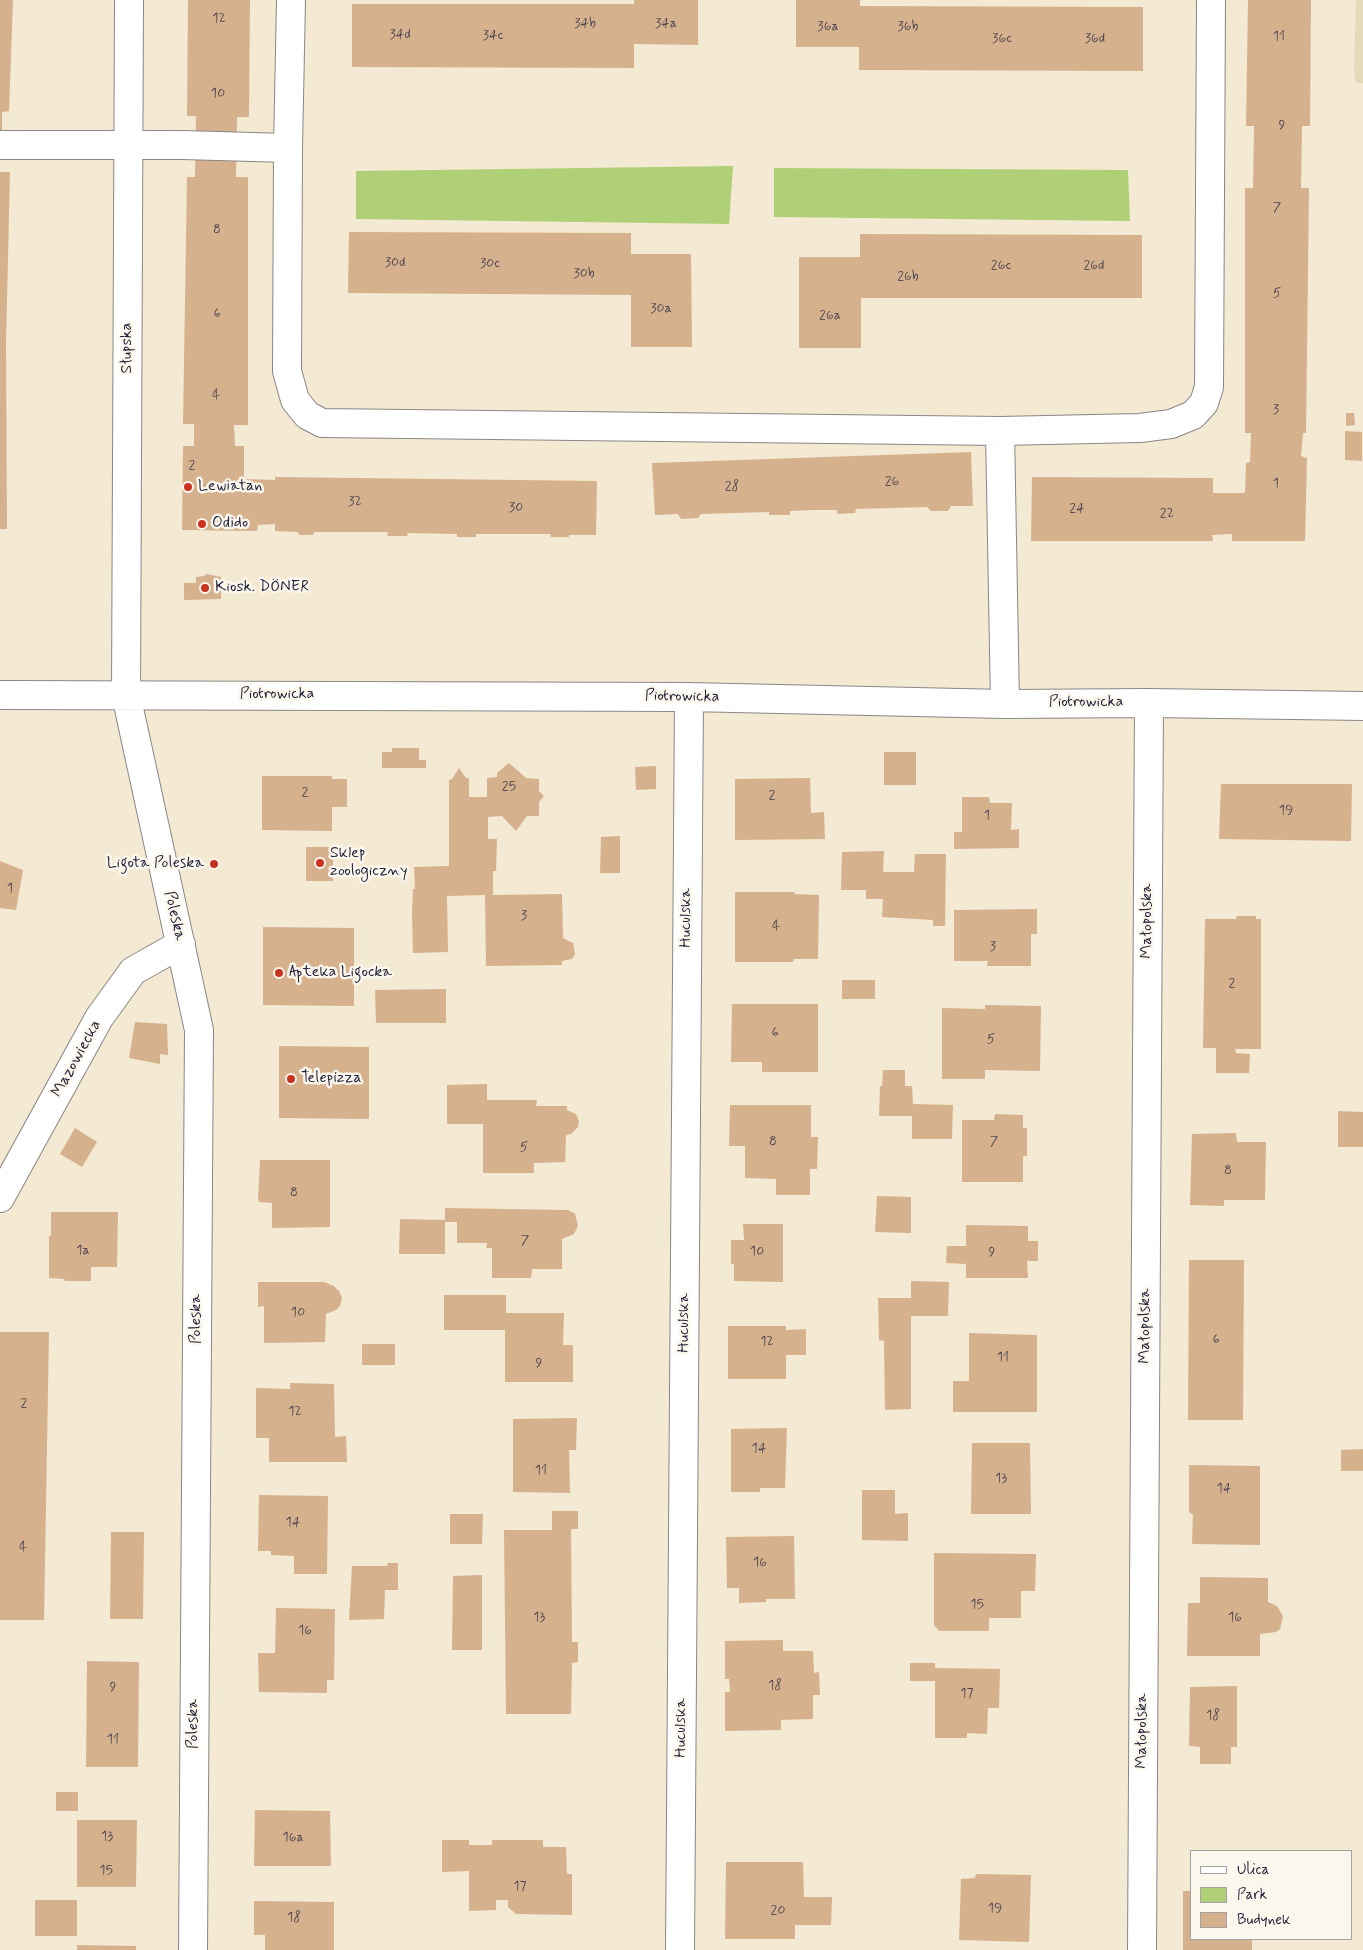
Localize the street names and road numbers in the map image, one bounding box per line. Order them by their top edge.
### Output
street label: Słupska [118,323,138,373]
street label: Piotrowicka [240,685,314,705]
street label: Piotrowicka [645,687,719,707]
street label: Piotrowicka [1049,693,1123,713]
street label: Małopolska [1138,883,1158,959]
street label: Huculska [677,888,697,948]
street label: Poleska [159,889,189,943]
street label: Mazowiecka [48,1017,106,1101]
street label: Małopolska [1136,1288,1156,1364]
street label: Huculska [675,1293,695,1353]
street label: Poleska [187,1294,207,1344]
street label: Małopolska [1133,1693,1153,1769]
street label: Huculska [672,1698,692,1758]
street label: Poleska [184,1699,204,1749]

